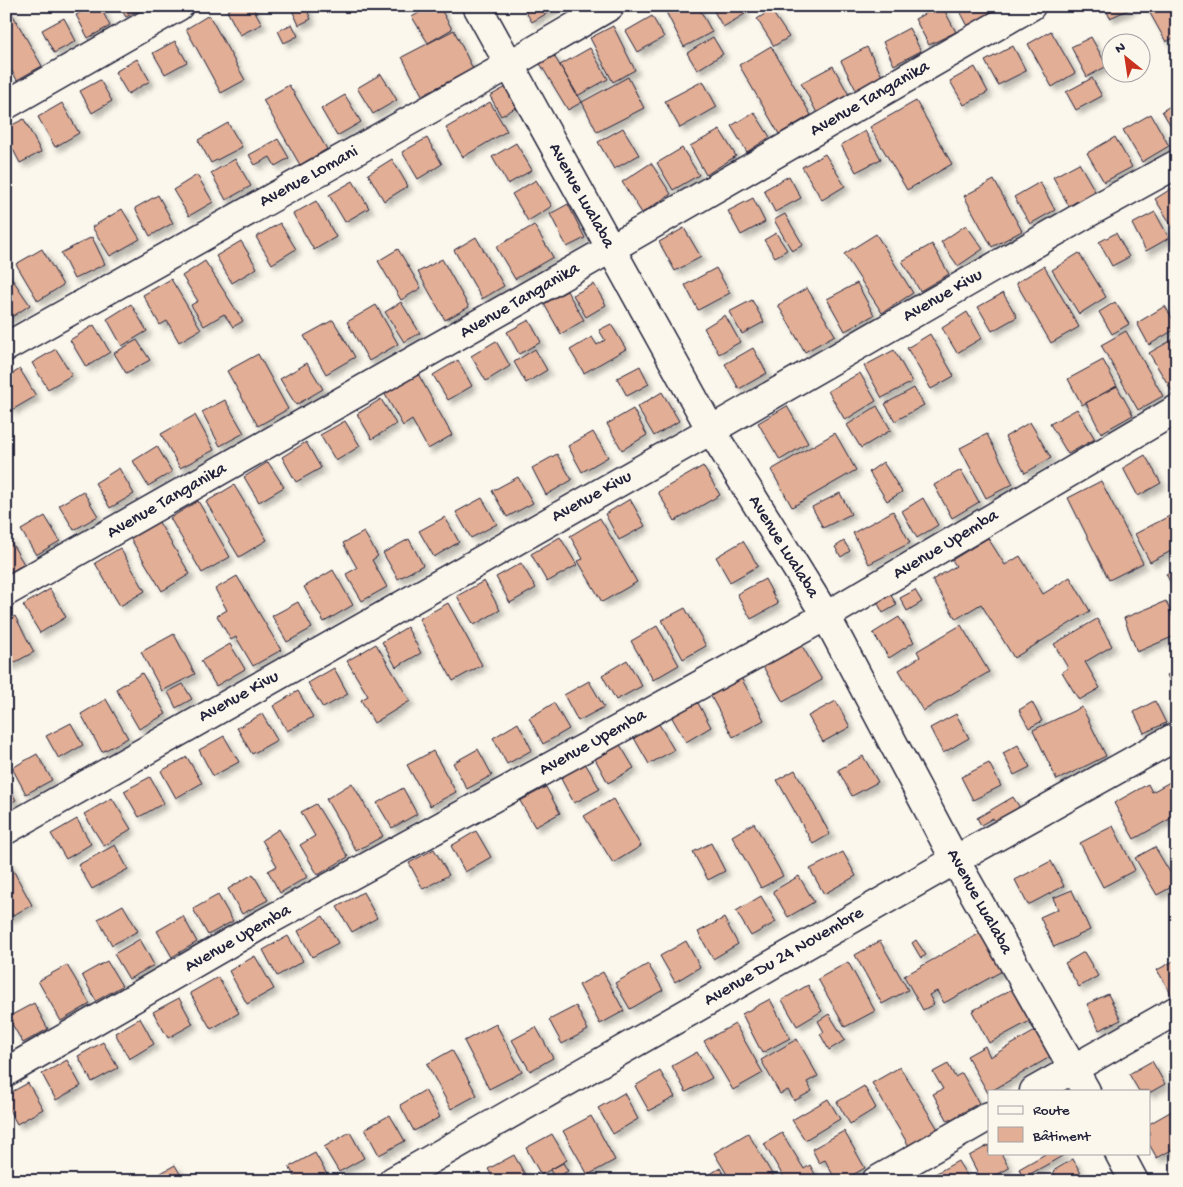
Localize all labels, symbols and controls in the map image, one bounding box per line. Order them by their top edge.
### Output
north arrow [1100,32,1150,82]
text: N [1113,39,1129,59]
street label: Avenue Tanganika [806,56,934,142]
street label: Avenue Lualaba [543,140,619,253]
street label: Avenue Lomani [256,141,362,213]
street label: Avenue Tanganika [456,258,584,344]
street label: Avenue Kivu [899,264,987,327]
street label: Avenue Tanganika [103,458,231,544]
street label: Avenue Kivu [548,466,636,528]
street label: Avenue Lualaba [743,492,823,603]
street label: Avenue Upemba [889,505,1003,585]
street label: Avenue Kivu [195,666,283,728]
street label: Avenue Upemba [536,704,651,781]
street label: Avenue Lualaba [941,846,1017,959]
street label: Avenue Upemba [181,900,296,978]
street label: Avenue Du 24 Novembre [701,902,868,1011]
legend [988,1090,1150,1154]
text: Route [1033,1102,1070,1120]
text: Bâtiment [1032,1128,1092,1146]

